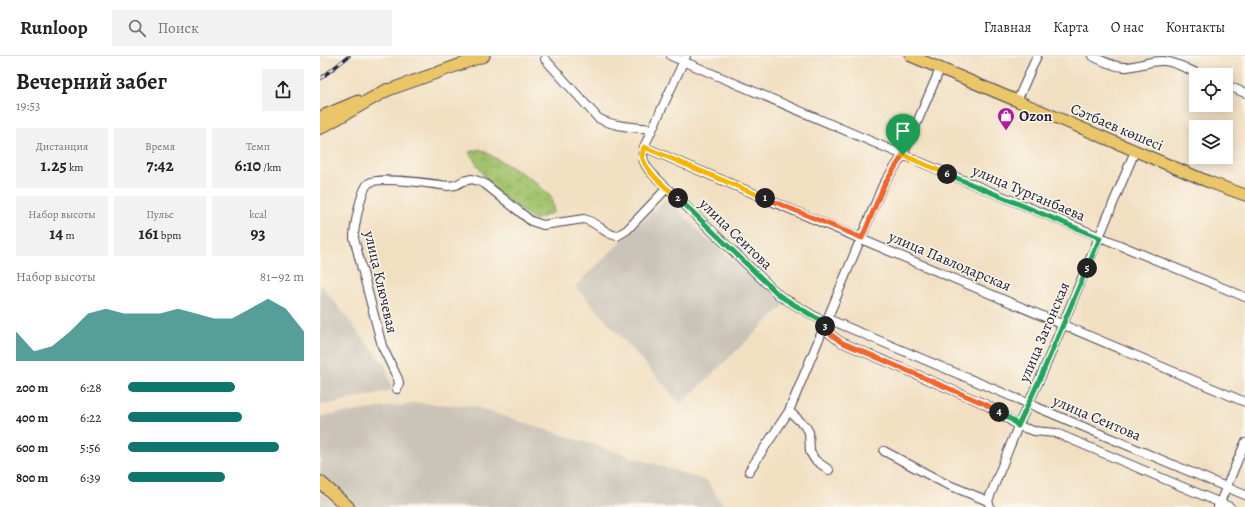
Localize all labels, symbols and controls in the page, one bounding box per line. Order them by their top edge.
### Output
search box [112,10,392,46]
text: Runloop [20,15,88,41]
icon: search [126,17,148,39]
text: Поиск [158,18,199,38]
text: Главная [984,18,1031,37]
text: Карта [1053,18,1089,37]
text: О нас [1111,18,1144,37]
text: Контакты [1166,18,1225,37]
text: Вечерний забег [16,67,167,97]
map controls [1189,68,1233,164]
button: locate [1189,68,1233,112]
button: share [262,69,304,111]
text: 19:53 [16,97,40,114]
street label: Сәтбаев көшесі [1067,98,1167,156]
shop icon: Ozon [996,106,1016,131]
place label: Ozon [1019,106,1053,126]
pin [886,114,920,155]
icon: arrive [892,120,914,142]
button: layers [1189,120,1233,164]
text: Дистанция [36,139,88,154]
text: Время [145,139,175,154]
text: Темп [246,139,270,154]
text: 1.25 [40,154,67,177]
text: 7:42 [146,154,174,177]
text: 6:10 [234,154,261,177]
text: km [67,160,84,175]
text: /km [261,160,282,175]
street label: улица Турганбаева [968,160,1089,226]
pin: 6 [937,164,957,184]
text: 6 [944,166,950,181]
pin: 2 [668,188,688,208]
pin: 1 [755,188,775,208]
text: 2 [675,190,681,205]
text: 1 [763,190,767,205]
street label: улица Сеитова [694,193,777,274]
text: Набор высоты [28,207,96,222]
text: Пульс [146,207,174,222]
text: kcal [249,207,267,222]
text: 14 [49,222,63,245]
text: 161 [139,222,159,245]
text: 93 [250,222,266,245]
street label: улица Павлодарская [885,226,1014,296]
text: m [63,228,75,243]
text: bpm [159,228,181,243]
street label: улица Ключевая [359,228,403,335]
pin: 5 [1077,258,1097,278]
text: 5 [1085,260,1089,275]
text: Набор высоты [16,268,96,285]
text: 81–92 m [260,268,304,285]
street label: улица Затонская [1013,279,1074,386]
pin: 3 [815,316,835,336]
text: 3 [823,318,827,333]
text: 200 m [16,379,49,396]
text: 6:28 [80,379,102,396]
street label: улица Сеитова [1049,390,1144,446]
pin: 4 [989,402,1009,422]
text: 4 [996,404,1002,419]
text: 400 m [16,409,48,426]
text: 6:22 [80,409,101,426]
text: 600 m [16,439,48,456]
text: 5:56 [80,439,100,456]
text: 800 m [16,469,48,486]
text: 6:39 [80,469,100,486]

